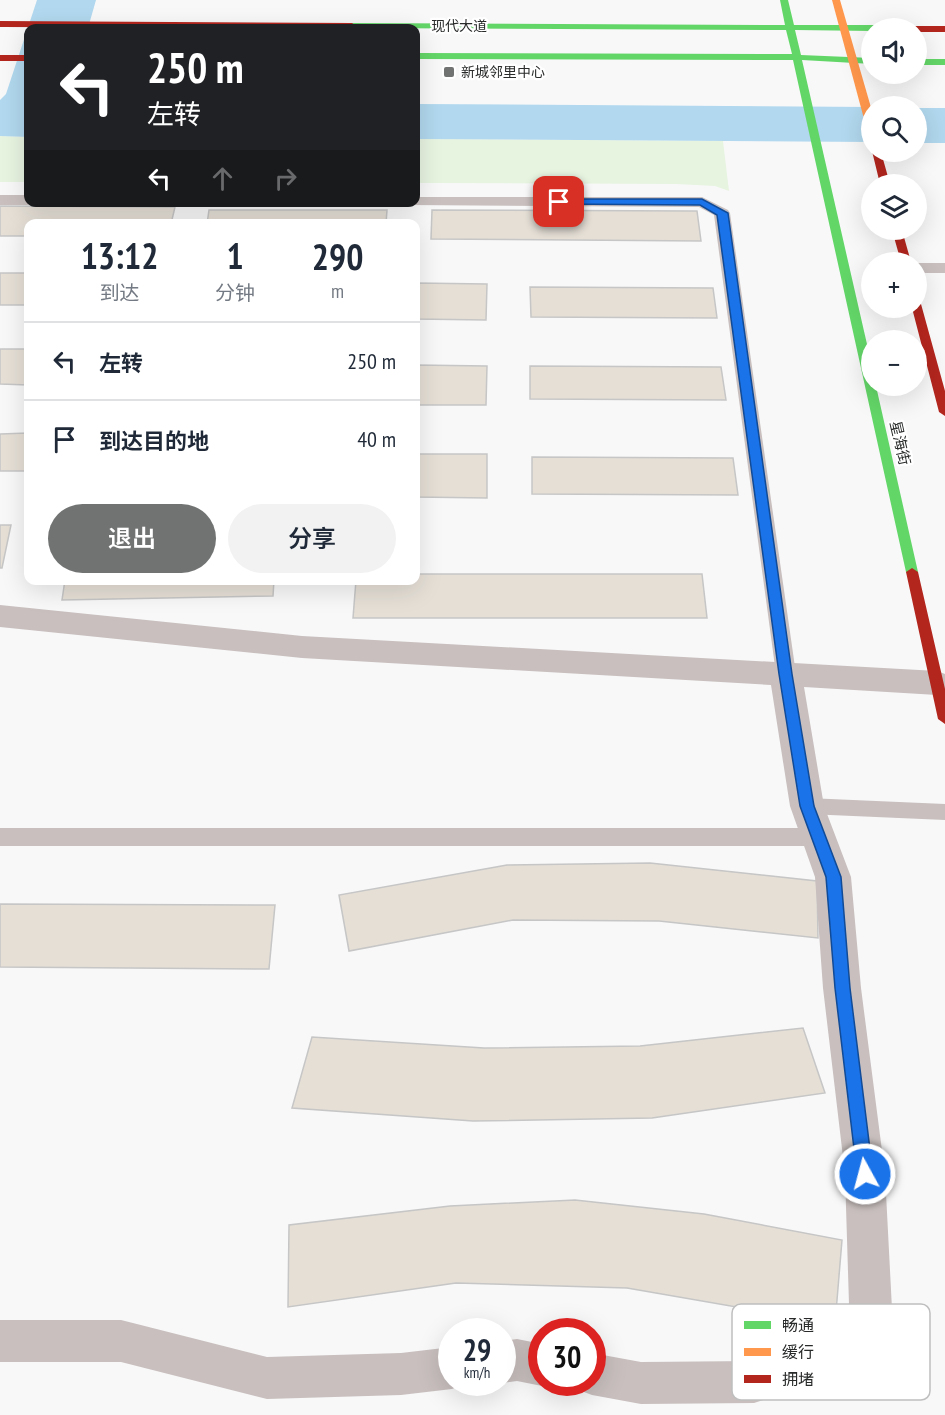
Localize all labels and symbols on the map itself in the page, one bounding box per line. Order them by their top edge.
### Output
street label: 现代大道 [431,17,487,35]
place label: 新城邻里中心 [461,63,545,81]
marker: 新城邻里中心 [442,65,456,79]
pin [533,176,584,227]
street label: 星海街 [886,419,915,467]
position arrow [833,1142,897,1206]
legend [732,1304,930,1400]
text: 畅通 [782,1315,814,1335]
speed limit sign: 30 [528,1318,606,1396]
text: 缓行 [782,1342,814,1362]
text: 拥堵 [782,1369,814,1389]

